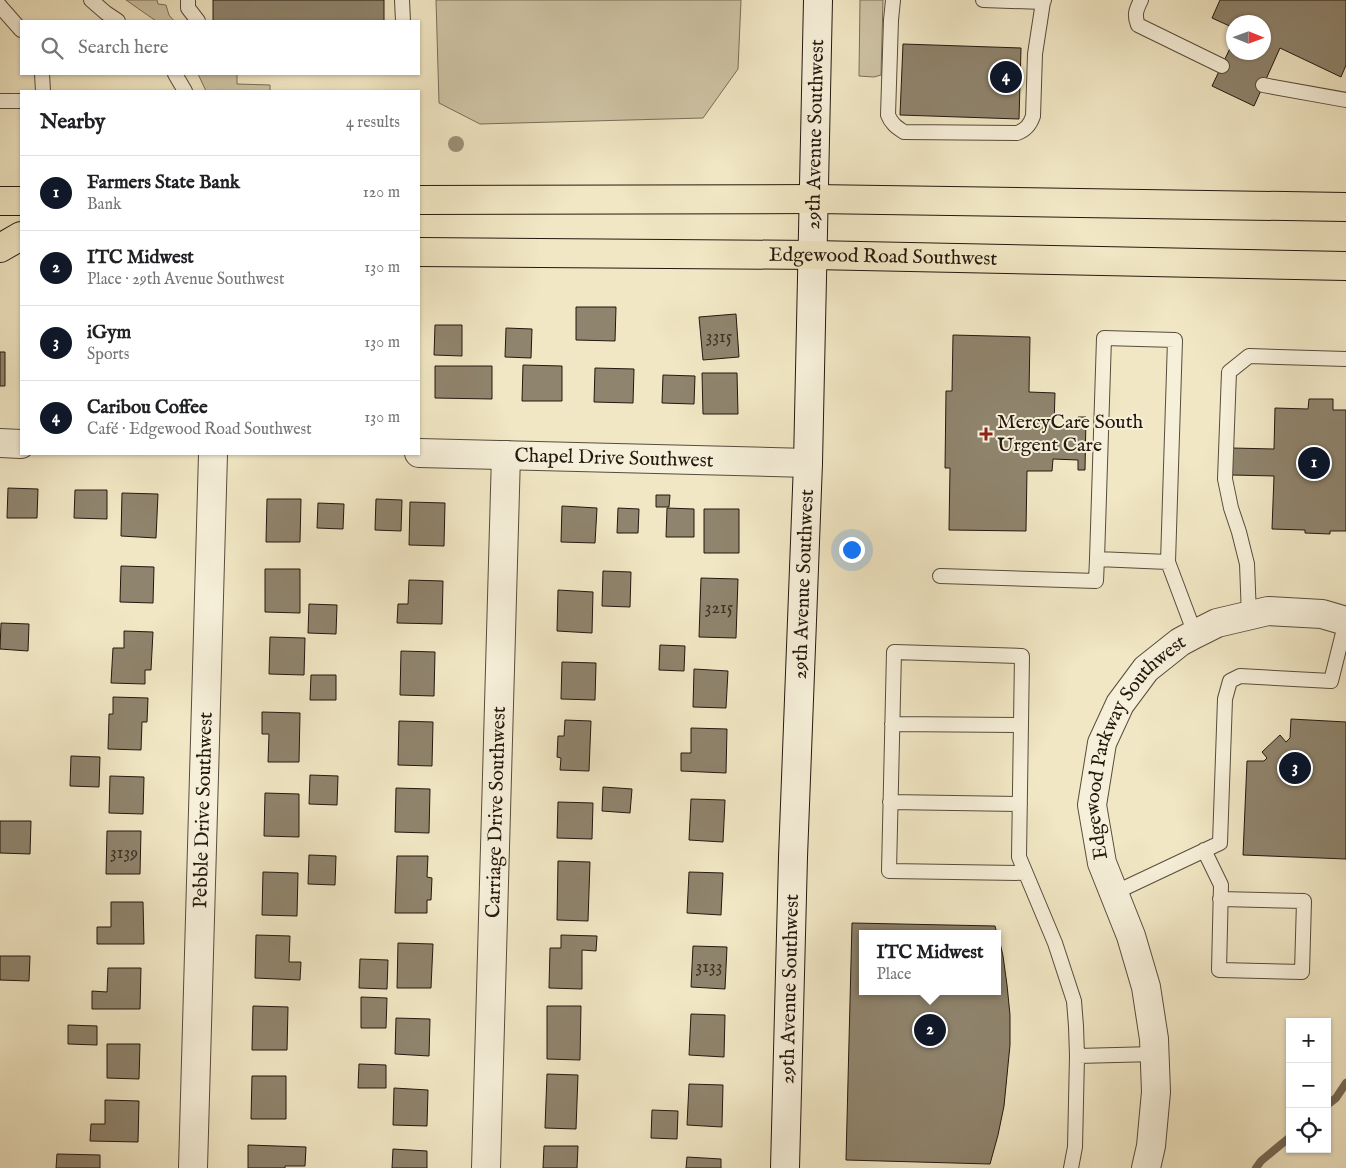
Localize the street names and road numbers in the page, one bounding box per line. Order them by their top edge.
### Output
street label: 29th Avenue Southwest [801,39,830,230]
street label: Edgewood Road Southwest [769,242,998,271]
street label: Chapel Drive Southwest [514,443,714,473]
street label: 29th Avenue Southwest [787,489,819,680]
street label: Edgewood Parkway Southwest [1079,629,1190,862]
street label: Carriage Drive Southwest [481,706,511,918]
street label: Pebble Drive Southwest [188,711,218,909]
street label: 29th Avenue Southwest [775,893,805,1085]

